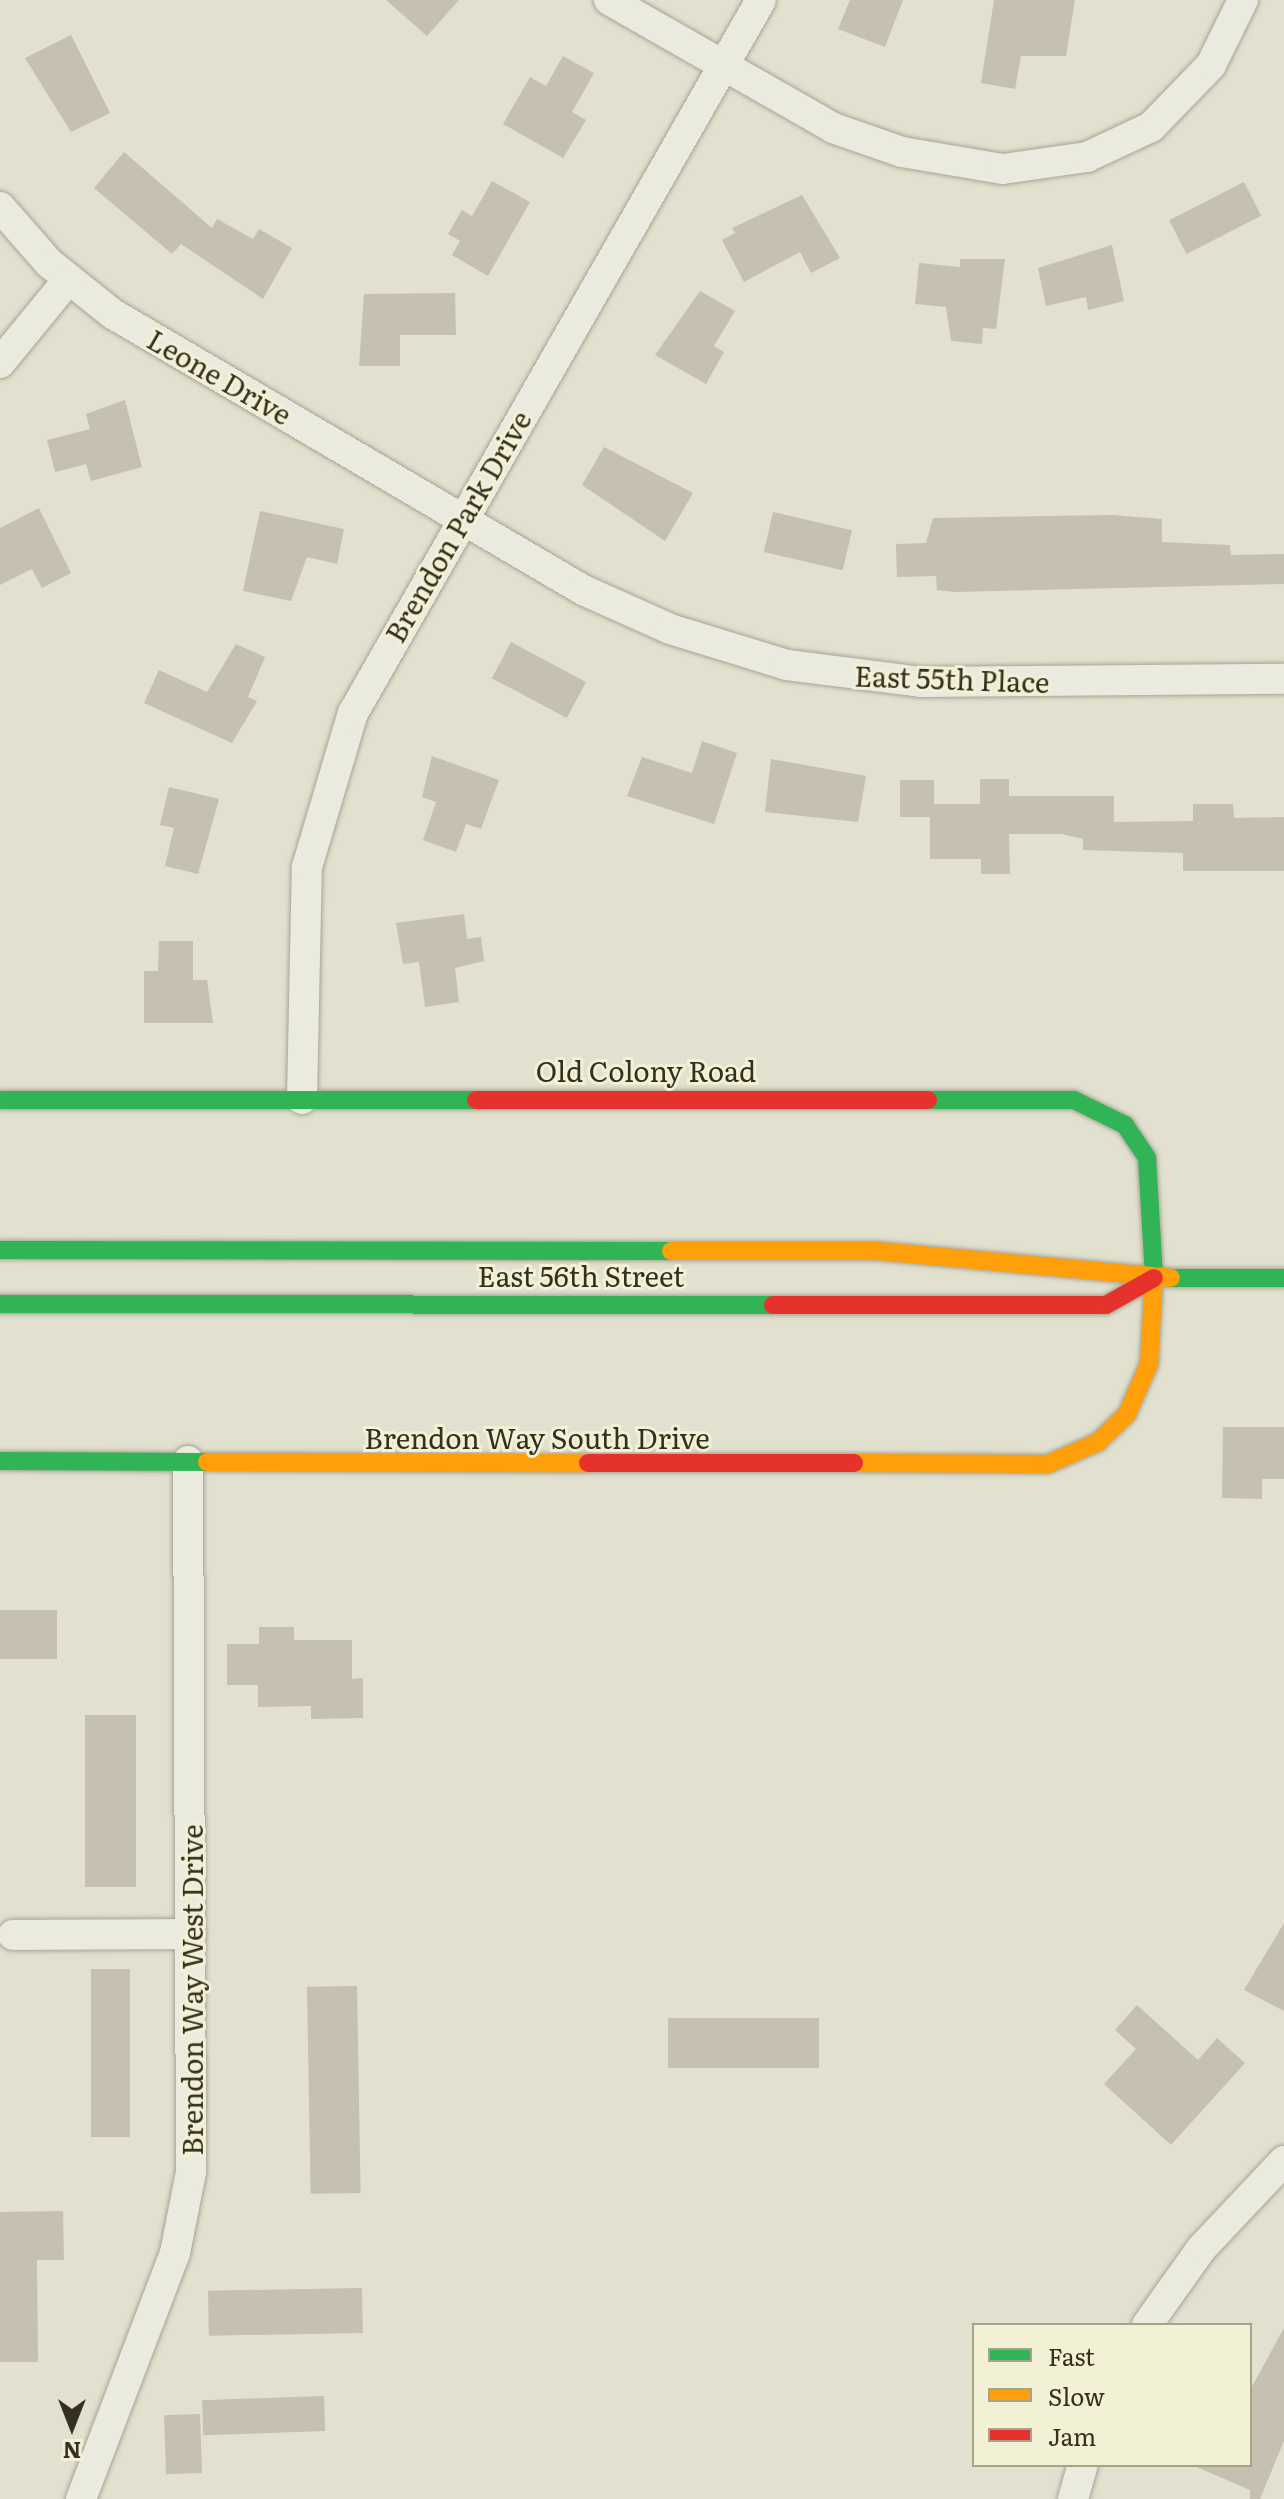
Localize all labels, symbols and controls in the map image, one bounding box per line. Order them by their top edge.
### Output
street label: Leone Drive [142,321,298,431]
street label: Brendon Park Drive [377,404,537,648]
street label: East 55th Place [854,658,1050,698]
street label: Old Colony Road [536,1053,756,1087]
street label: East 56th Street [478,1258,684,1292]
street label: Brendon Way South Drive [364,1420,710,1454]
street label: Brendon Way West Drive [174,1824,208,2156]
legend [972,2323,1252,2467]
text: Fast [1048,2338,1095,2373]
text: Slow [1048,2378,1105,2413]
north arrow [32,2387,112,2467]
text: Jam [1048,2418,1096,2453]
text: N [63,2435,81,2468]

